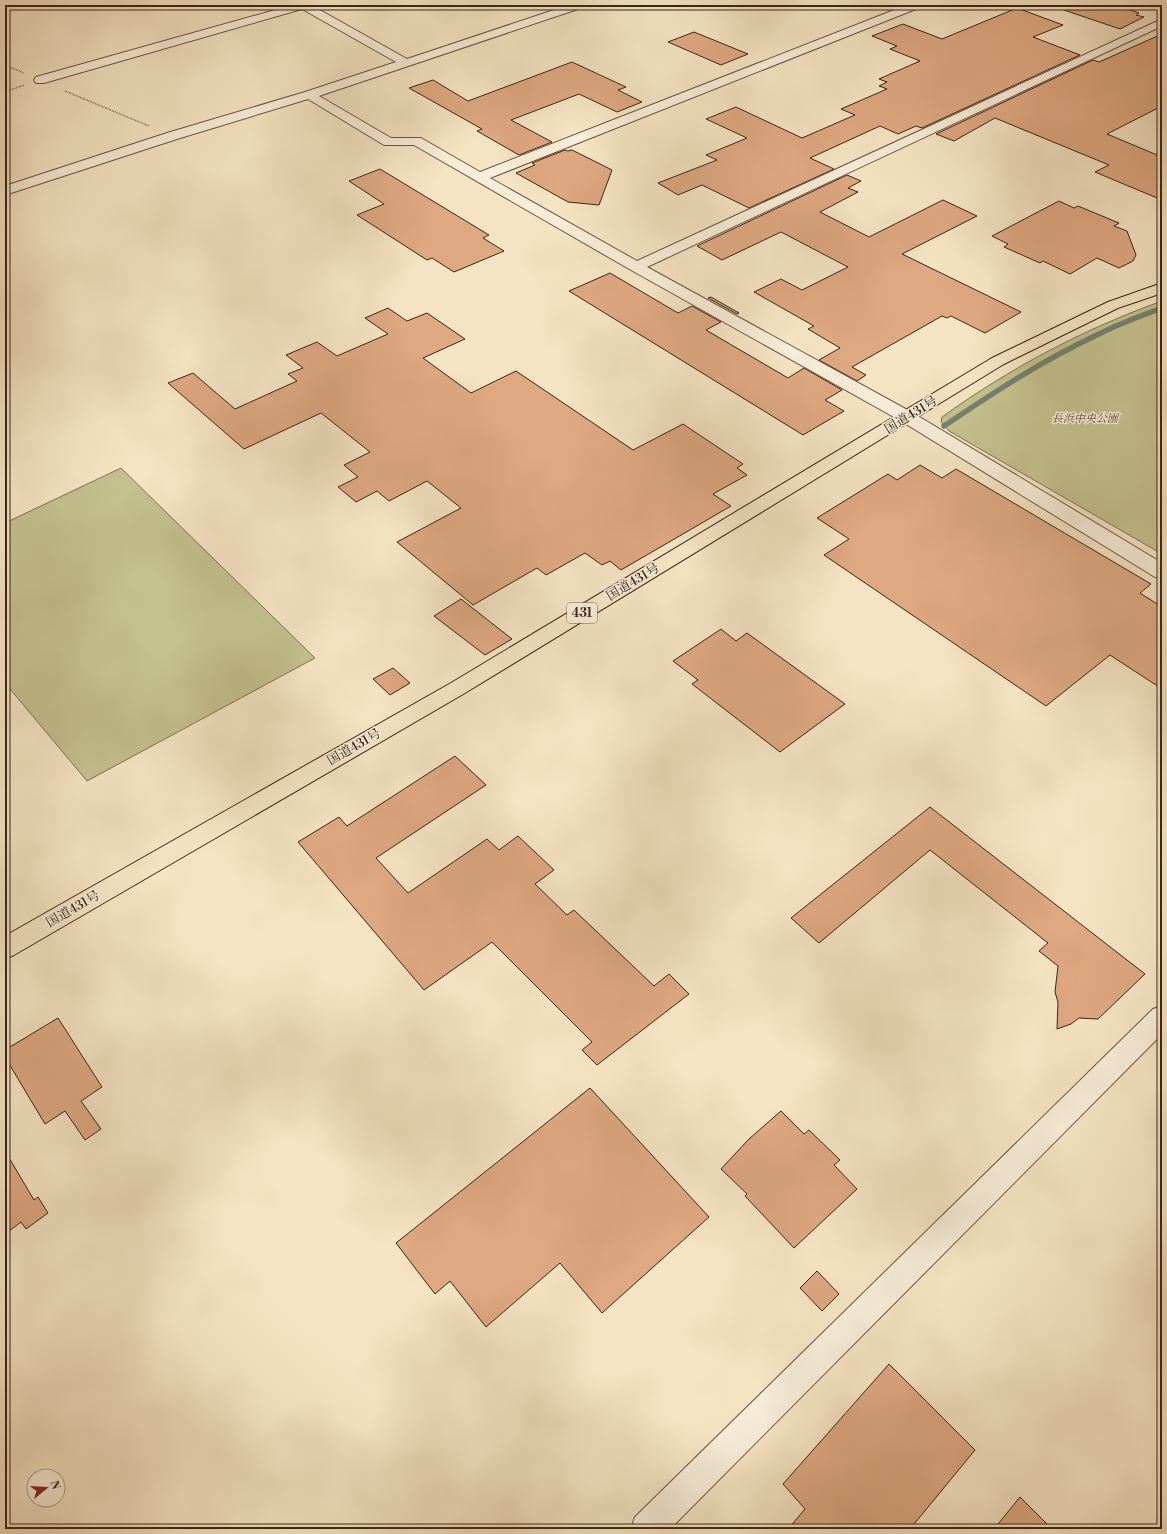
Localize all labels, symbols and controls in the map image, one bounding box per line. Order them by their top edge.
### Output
street label: 国道431号 [882,393,940,437]
park label: 長浜中央公園 [1052,412,1120,426]
street label: 国道431号 [604,560,662,604]
road number: 431 [567,603,597,623]
street label: 国道431号 [324,725,384,769]
street label: 国道431号 [43,887,103,931]
north arrow [26,1468,66,1508]
text: N [47,1479,63,1492]

